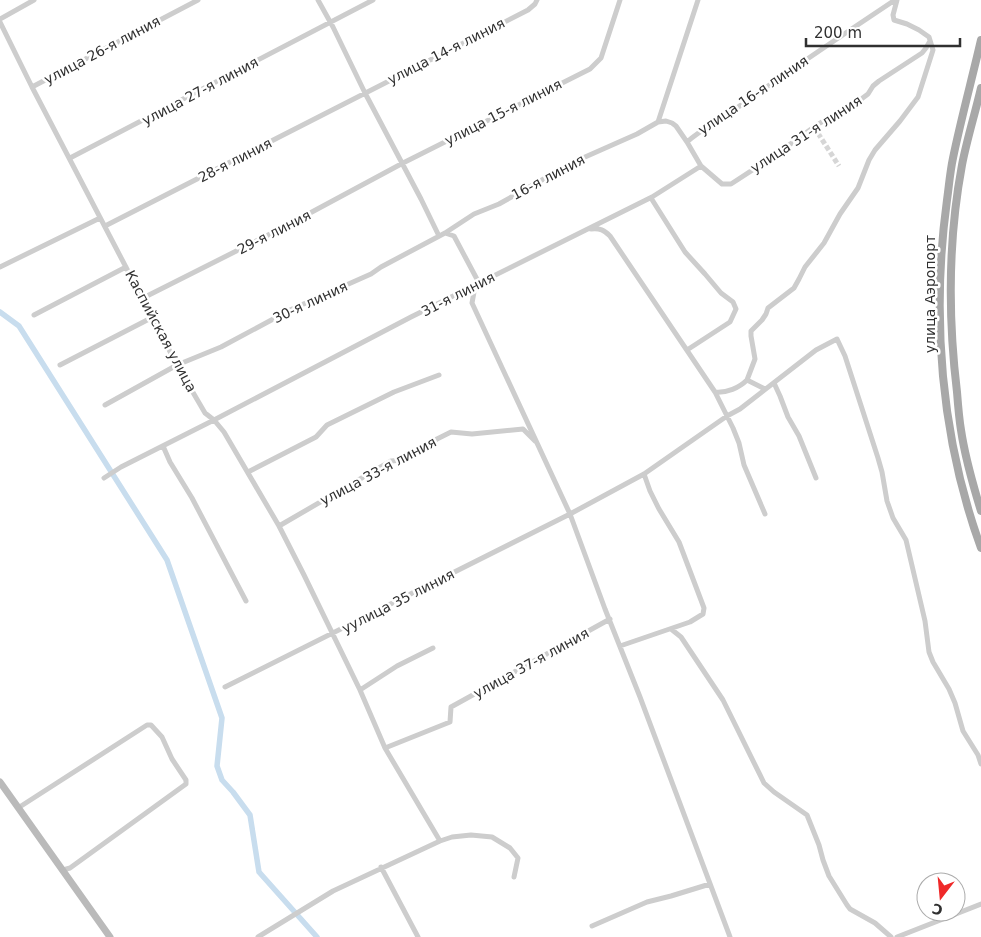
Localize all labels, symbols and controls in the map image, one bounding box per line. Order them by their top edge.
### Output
street label: улица 26-я линия [41,13,163,87]
street label: улица 14-я линия [385,15,507,87]
scale bar [806,15,960,47]
text: 200 m [814,24,862,42]
street label: улица 16-я линия [695,52,811,138]
street label: улица 27-я линия [139,54,261,128]
street label: улица 15-я линия [442,76,564,148]
street label: улица 31-я линия [747,92,865,176]
street label: 28-я линия [196,135,274,185]
street label: 16-я линия [509,151,587,203]
street label: 29-я линия [235,207,313,257]
street label: улица Аэропорт [922,235,938,353]
street label: Каспийская улица [122,267,200,395]
street label: 31-я линия [419,269,497,319]
street label: 30-я линия [270,278,350,326]
street label: улица 33-я линия [317,434,439,508]
street label: уулица 35 линия [339,566,457,636]
street label: улица 37-я линия [471,625,591,701]
north arrow [916,872,966,922]
text: С [930,900,945,919]

